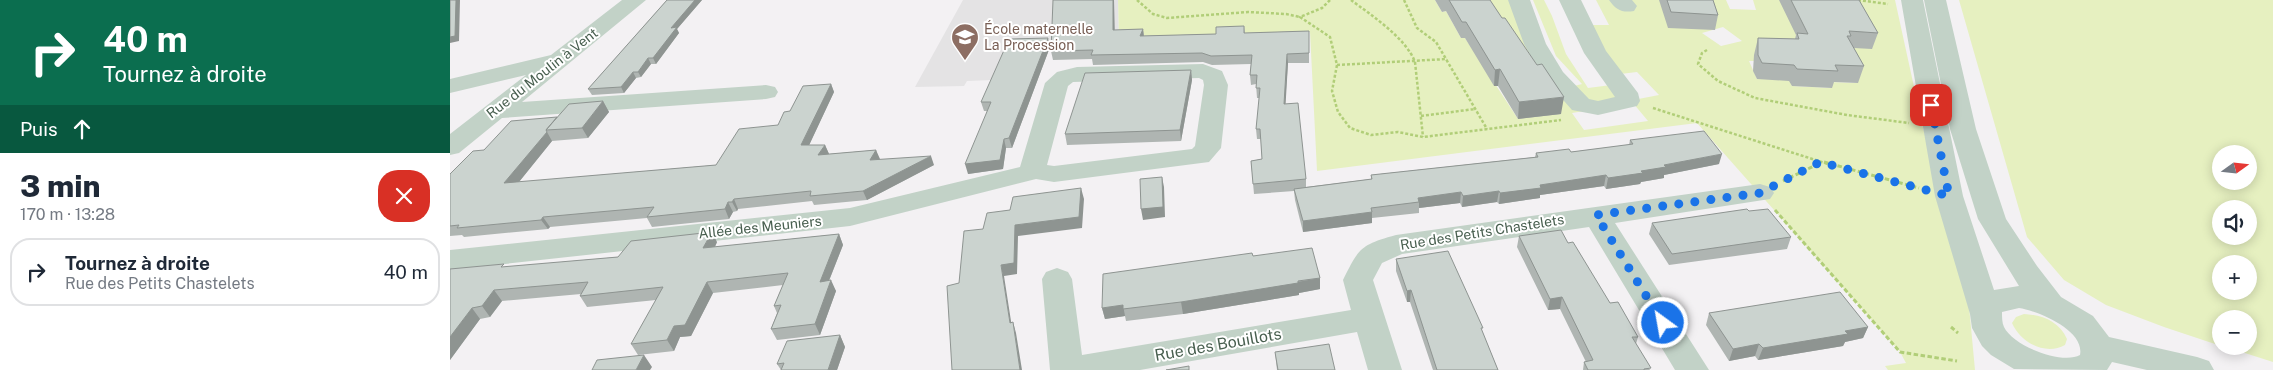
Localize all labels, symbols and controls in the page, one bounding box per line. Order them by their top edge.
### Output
text: 40 m [103,19,188,60]
icon: right [20,20,85,85]
place label: École maternelle La Procession [984,20,1093,53]
school or university icon: École maternelle La Procession [950,22,980,61]
street label: Rue du Moulin à Vent [483,25,601,121]
text: Tournez à droite [103,61,267,87]
pin [1910,84,1952,126]
icon: arrive [1917,91,1945,119]
icon: ahead [68,115,96,143]
text: Puis [20,118,58,140]
north arrow [2212,145,2258,190]
map controls [2212,145,2257,355]
text: 3 min [20,168,101,204]
button: close [378,170,430,222]
button: sound [2212,200,2257,245]
text: 170 m · 13:28 [20,205,115,224]
street label: Rue des Petits Chastelets [1399,211,1565,253]
street label: Allée des Meuniers [698,213,822,241]
text: Tournez à droite [65,252,210,274]
button: + [2212,255,2257,300]
icon: right [22,258,50,286]
text: 40 m [383,261,428,283]
text: Rue des Petits Chastelets [65,274,255,293]
position arrow [1636,296,1688,348]
button: − [2212,310,2257,355]
street label: Rue des Bouillots [1153,324,1283,365]

